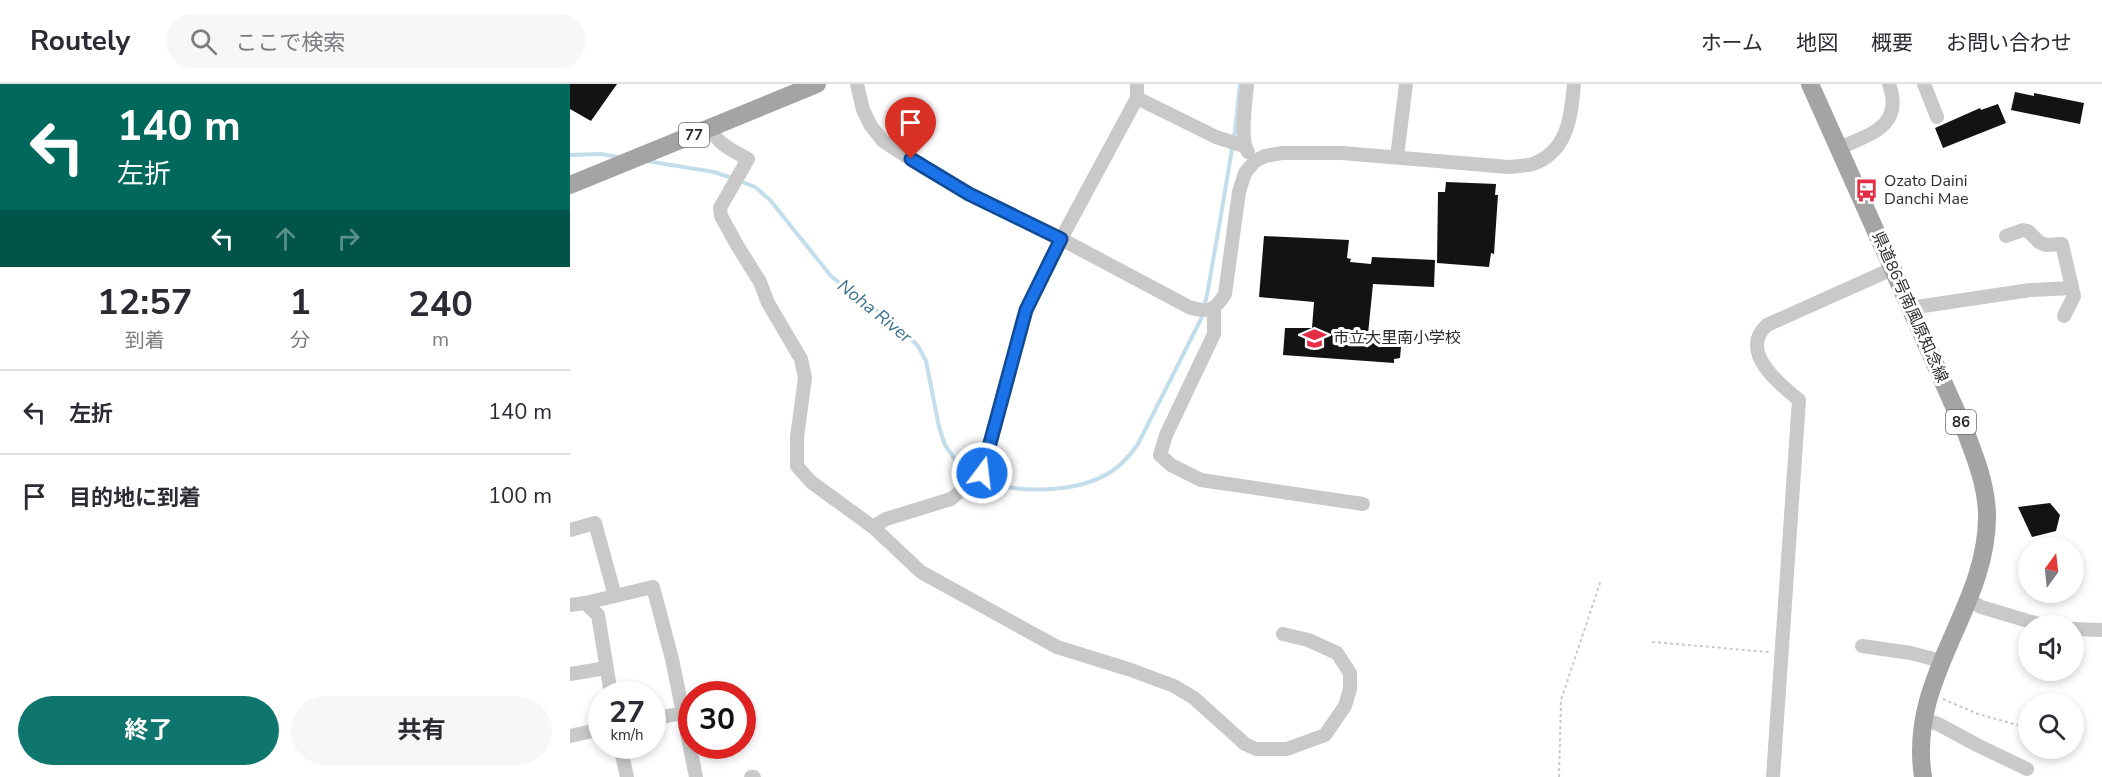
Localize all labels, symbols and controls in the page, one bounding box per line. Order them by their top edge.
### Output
search box [166,14,586,68]
text: Routely [30,22,130,60]
icon: search [187,25,220,58]
text: ここで検索 [235,28,345,58]
text: ホーム [1701,29,1763,57]
text: 地図 [1796,29,1838,57]
text: 概要 [1871,29,1913,57]
text: お問い合わせ [1946,29,2072,57]
pin [885,97,936,159]
text: 140 m [117,98,241,155]
icon: arrive [894,106,927,139]
icon: left [18,108,96,186]
road number: 77 [679,123,709,147]
text: 左折 [117,156,171,193]
place label: Ozato Daini Danchi Mae [1884,170,1968,210]
bus stop icon: Ozato Daini Danchi Mae [1853,177,1879,203]
icon: left [206,222,239,255]
icon: ahead [269,222,302,255]
icon: right [332,222,365,255]
street label: 県道86号南風原知念線 [1867,228,1953,386]
water label: Noha River [833,274,918,349]
text: 12:57 [97,278,192,327]
text: 1 [289,278,311,327]
text: 240 [408,280,473,329]
school or university icon: 市立大里南小学校 [1302,325,1328,351]
text: m [432,326,449,353]
text: 到着 [125,327,165,354]
text: 分 [290,327,310,354]
place label: 市立大里南小学校 [1333,327,1461,349]
icon: left [18,396,51,429]
text: 140 m [488,397,552,427]
text: 左折 [69,399,113,429]
road number: 86 [1946,410,1976,434]
position arrow [950,441,1014,505]
icon: arrive [18,480,51,513]
text: 100 m [488,481,552,511]
text: 目的地に到着 [69,483,201,513]
north arrow [2018,537,2084,603]
map controls [2018,537,2084,759]
button: sound [2018,615,2084,681]
speed limit sign: 30 [678,681,756,759]
text: 27 [609,692,645,733]
button: search [2018,693,2084,759]
button: 終了 [18,696,279,765]
button: 共有 [291,696,552,765]
text: km/h [610,725,644,745]

